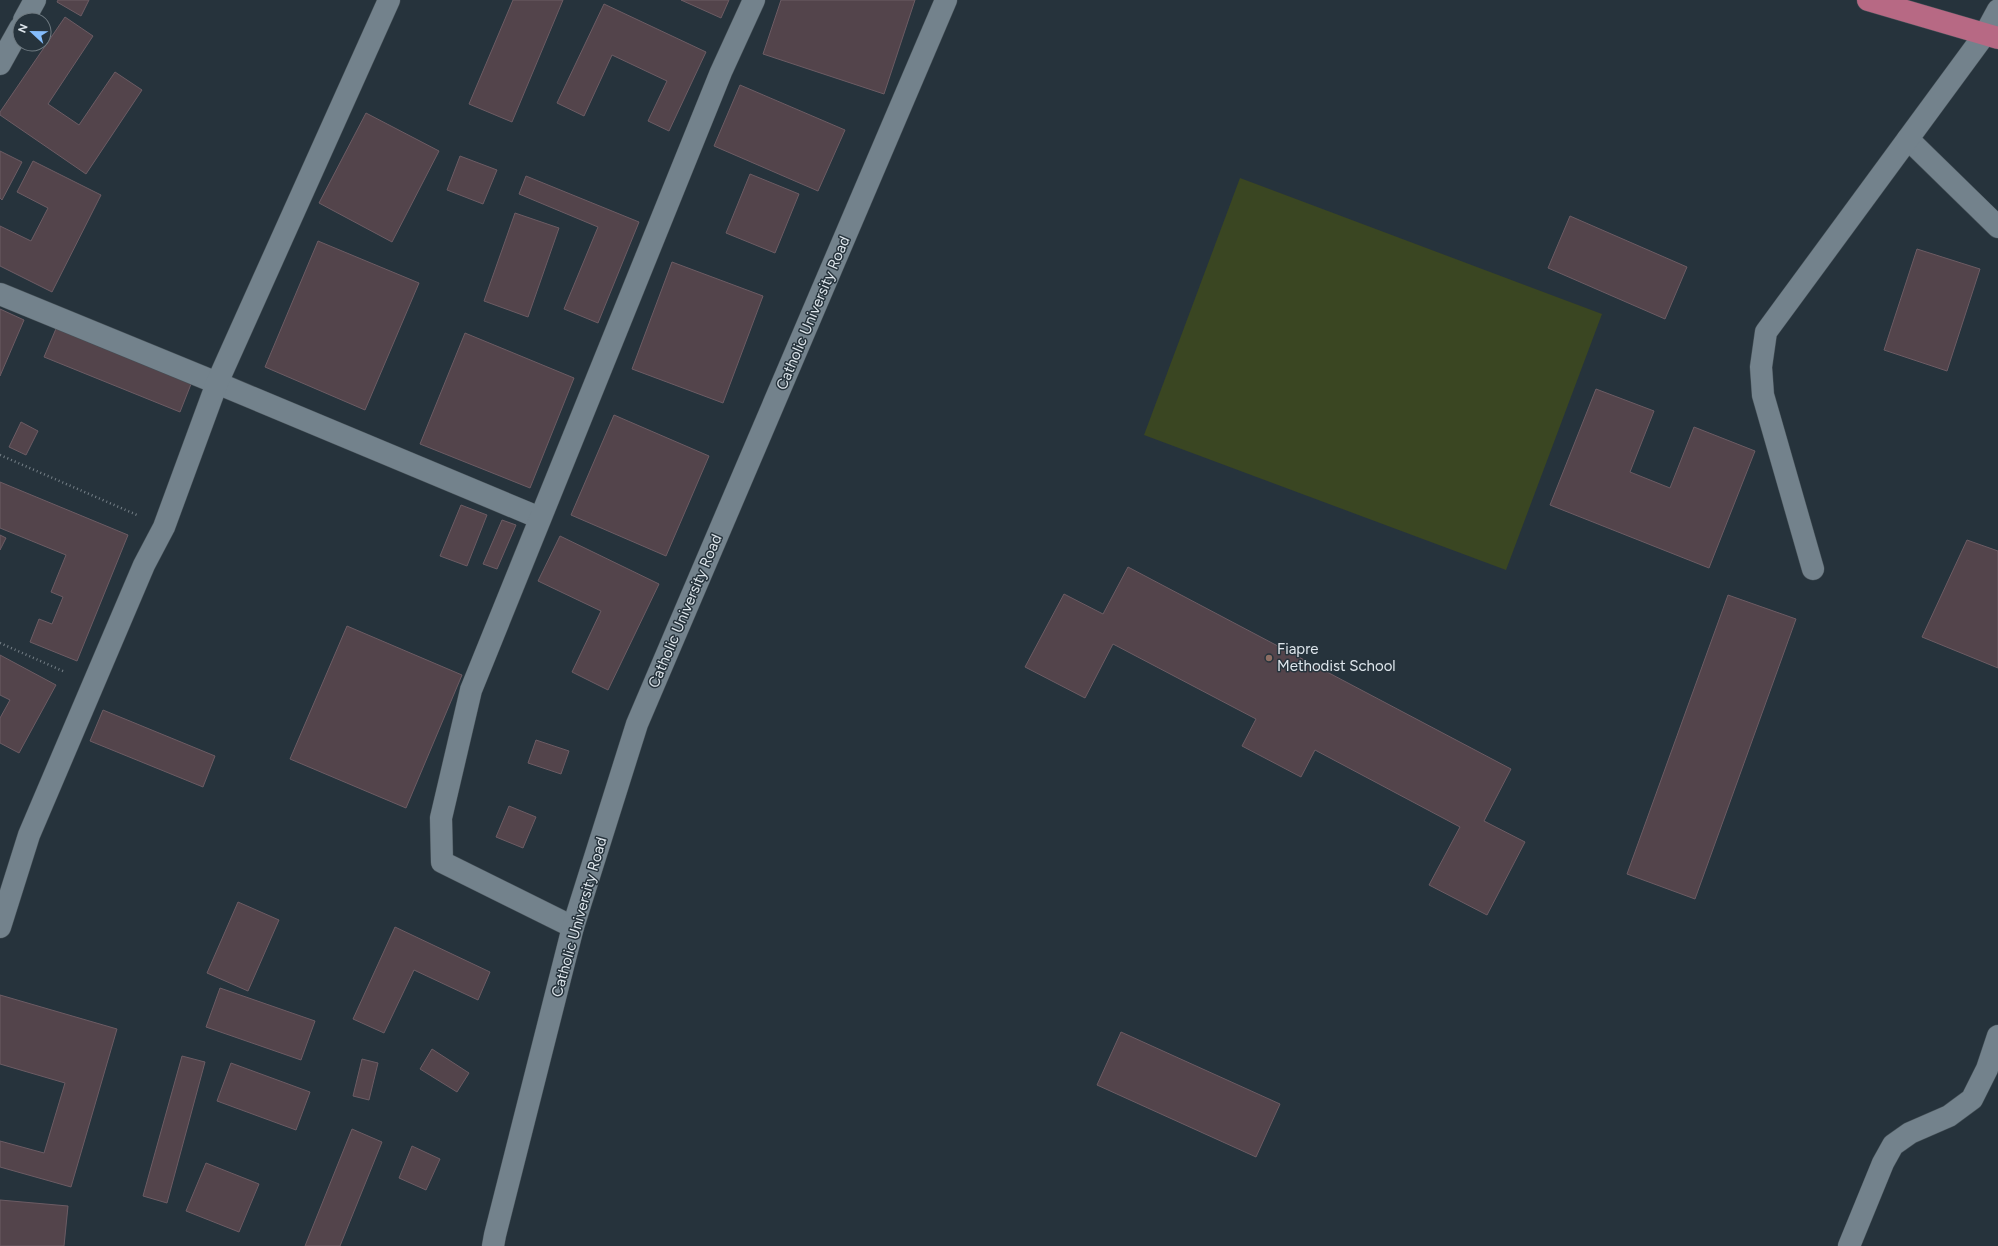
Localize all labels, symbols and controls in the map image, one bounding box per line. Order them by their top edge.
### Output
north arrow [12,12,52,52]
text: N [16,22,31,35]
street label: Catholic University Road [772,233,854,393]
street label: Catholic University Road [644,531,726,691]
place label: Fiapre Methodist School [1277,640,1396,675]
marker: Fiapre Methodist School [1264,653,1274,663]
street label: Catholic University Road [548,835,610,999]

